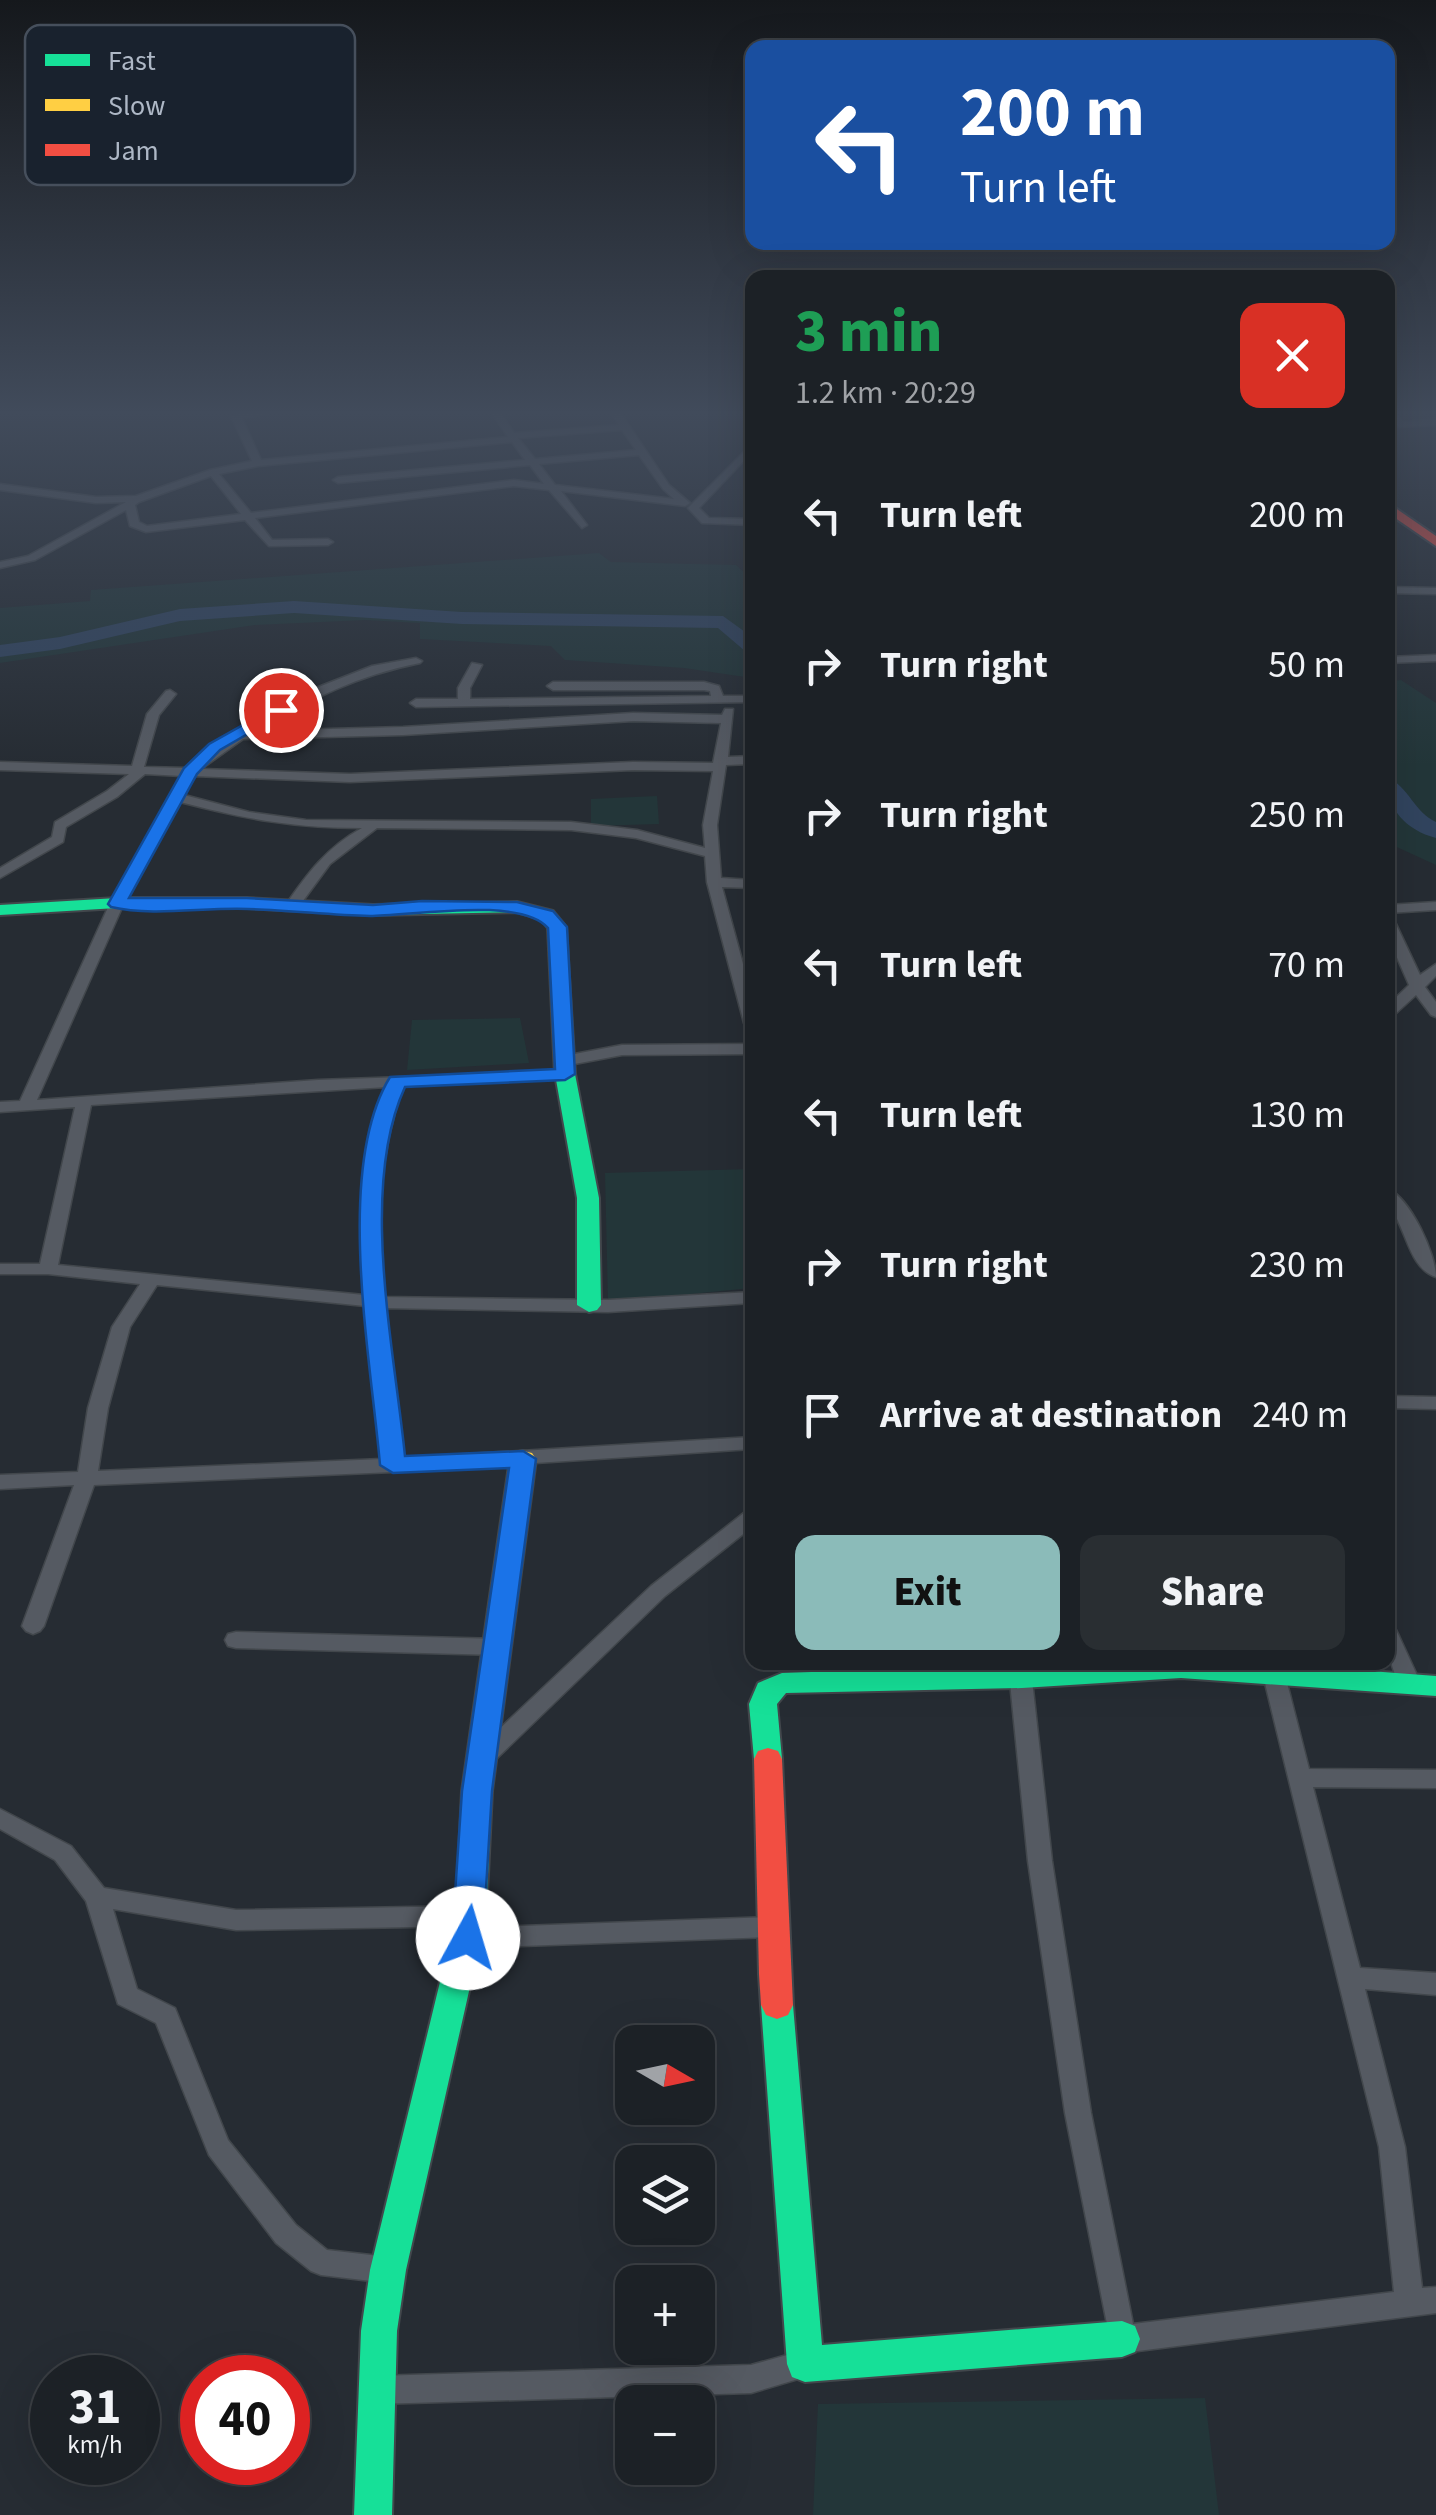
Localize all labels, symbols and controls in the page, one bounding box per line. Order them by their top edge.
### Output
legend [25,25,355,185]
text: Fast [108,41,156,81]
text: 200 m [960,63,1145,163]
icon: left [795,80,925,210]
text: Slow [108,86,165,126]
text: Jam [108,131,159,171]
text: Turn left [960,156,1116,220]
text: 3 min [795,290,942,375]
button: close [1240,303,1345,408]
text: 1.2 km · 20:29 [795,370,976,416]
icon: left [795,488,850,543]
text: Turn left [880,488,1022,542]
text: 200 m [1249,488,1345,542]
icon: right [795,638,850,693]
text: Turn right [880,638,1048,692]
text: 50 m [1268,638,1345,692]
pin [239,668,324,753]
icon: arrive [254,683,309,738]
icon: right [795,788,850,843]
text: Turn right [880,788,1048,842]
text: 250 m [1249,788,1345,842]
icon: left [795,938,850,993]
text: Turn left [880,938,1022,992]
text: 70 m [1268,938,1345,992]
icon: left [795,1088,850,1143]
text: Turn left [880,1088,1022,1142]
text: 130 m [1249,1088,1345,1142]
icon: right [795,1238,850,1293]
text: Turn right [880,1238,1048,1292]
text: 230 m [1249,1238,1345,1292]
icon: arrive [795,1388,850,1443]
text: Arrive at destination [880,1388,1222,1442]
text: 240 m [1252,1388,1348,1442]
button: Exit [795,1535,1060,1650]
button: Share [1080,1535,1345,1650]
position arrow [416,1886,520,1990]
north arrow [615,2025,715,2125]
map controls [615,2025,715,2485]
button: layers [615,2145,715,2245]
button: + [615,2265,715,2365]
speed limit sign: 40 [180,2355,310,2485]
text: 31 [69,2372,121,2443]
button: − [615,2385,715,2485]
text: km/h [67,2427,123,2463]

